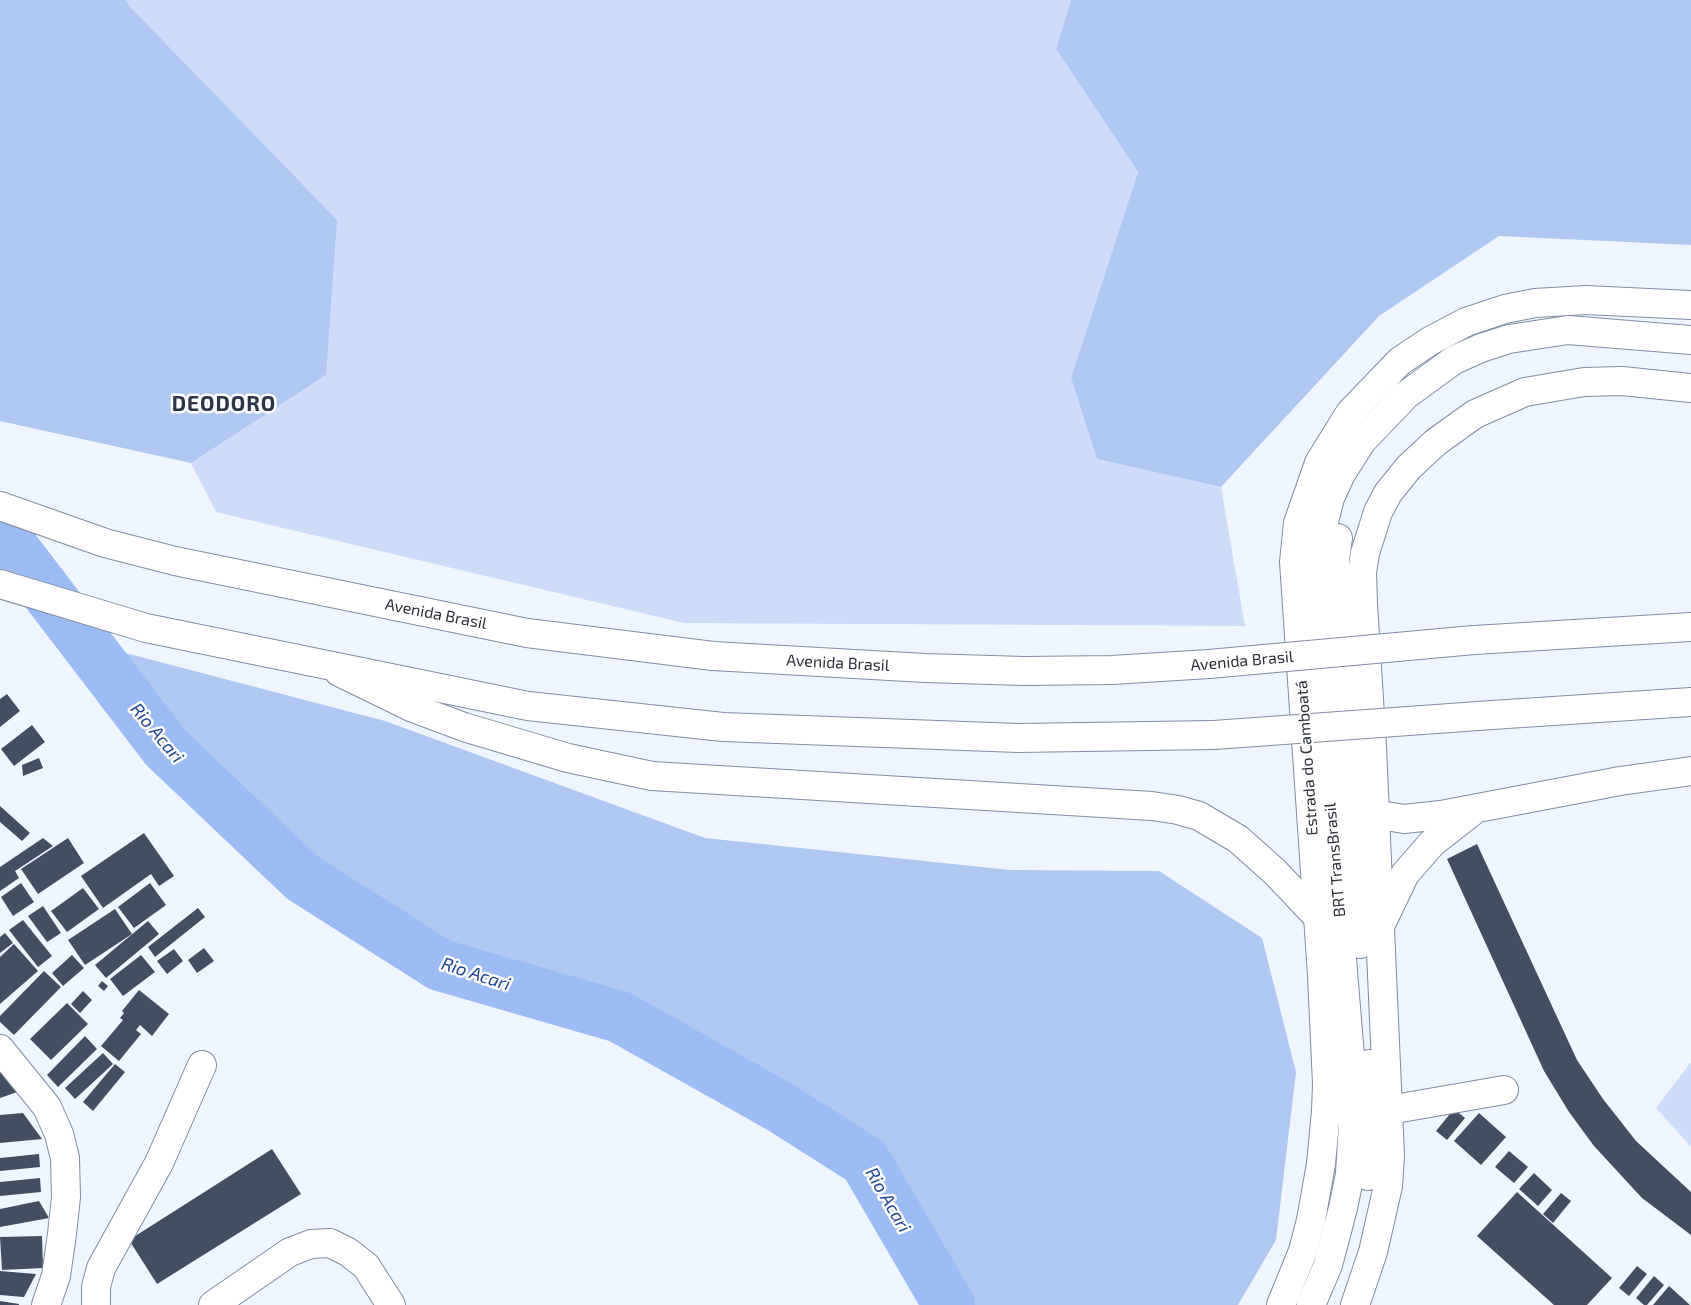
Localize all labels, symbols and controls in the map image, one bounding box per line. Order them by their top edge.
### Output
district label: DEODORO [171,391,277,417]
street label: Avenida Brasil [383,595,489,633]
street label: Avenida Brasil [1190,647,1294,675]
street label: Avenida Brasil [786,651,890,675]
street label: Estrada do Camboatá [1292,680,1322,836]
water label: Rio Acari [126,699,188,767]
street label: BRT TransBrasil [1320,802,1350,918]
water label: Rio Acari [439,953,513,995]
water label: Rio Acari [861,1164,915,1236]

